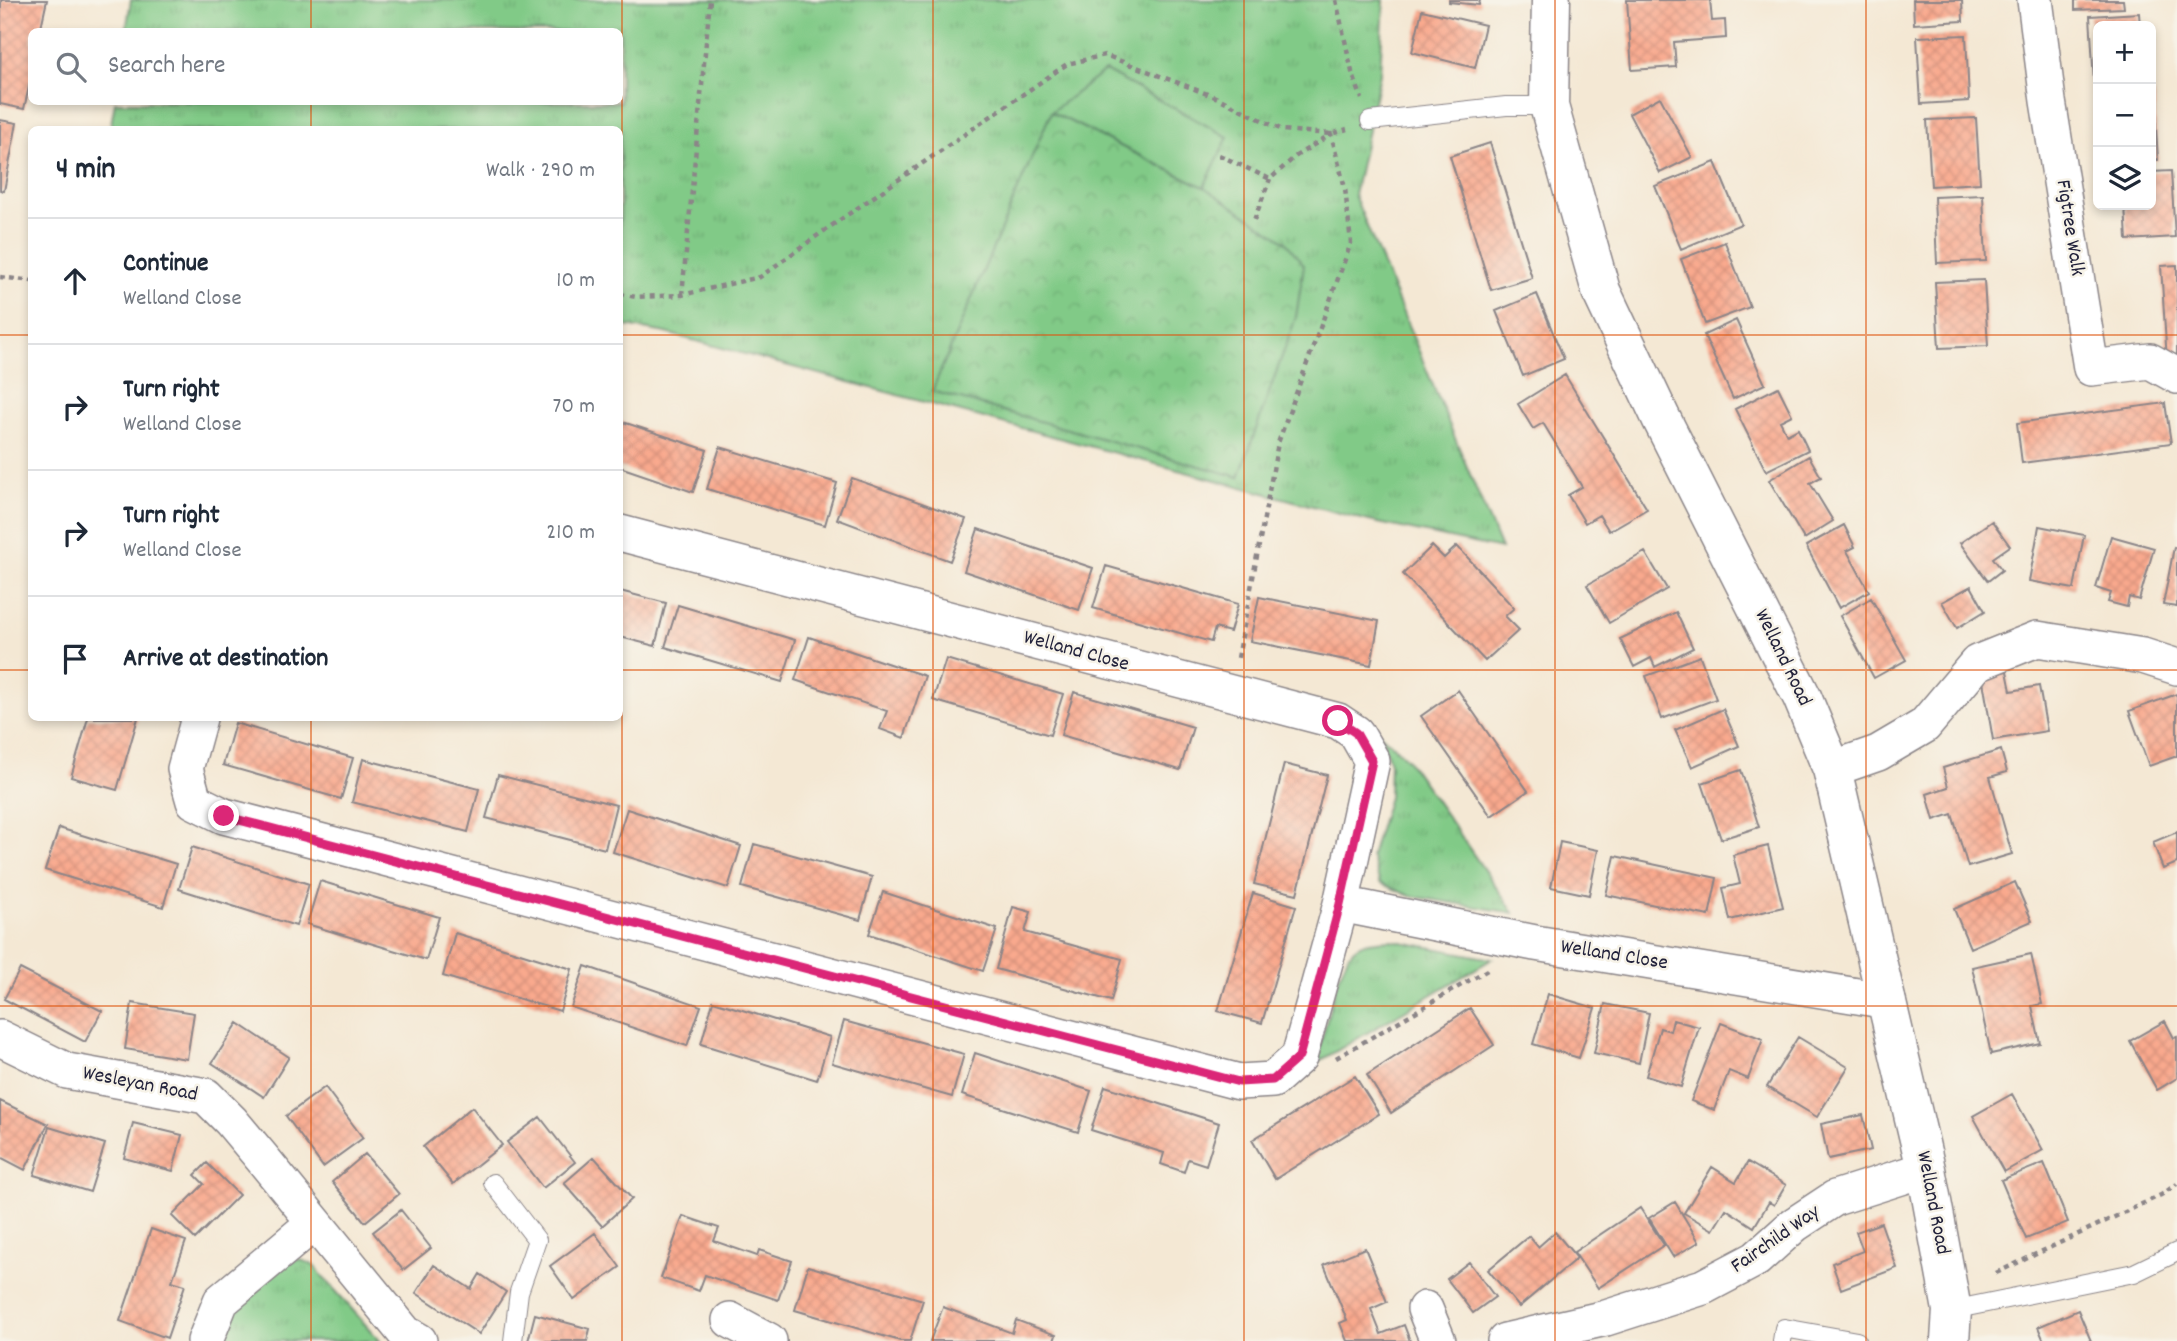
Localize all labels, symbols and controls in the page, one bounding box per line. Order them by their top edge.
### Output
map controls [2093,21,2156,210]
button: + [2093,21,2156,84]
search box [28,28,623,105]
icon: search [52,48,90,86]
text: Search here [108,48,226,85]
button: − [2093,84,2156,147]
button: layers [2093,147,2156,210]
text: 4 min [56,150,115,193]
text: Walk · 290 m [486,155,595,188]
street label: Figtree Walk [2047,178,2091,278]
text: Continue [123,246,208,283]
icon: ahead [56,262,94,300]
text: 10 m [556,265,595,298]
text: Welland Close [123,283,242,316]
text: Turn right [123,372,220,409]
icon: right [56,388,94,426]
text: 70 m [553,391,595,424]
text: Welland Close [123,409,242,442]
text: Turn right [123,498,220,535]
icon: right [56,514,94,552]
text: 210 m [546,517,595,550]
text: Welland Close [123,535,242,568]
street label: Welland Road [1746,604,1818,712]
street label: Welland Close [1020,623,1132,681]
icon: arrive [56,640,94,678]
text: Arrive at destination [123,641,328,678]
route start [1322,705,1353,736]
route end [208,800,239,831]
street label: Welland Close [1558,933,1670,979]
street label: Wesleyan Road [80,1059,200,1111]
street label: Welland Road [1907,1149,1957,1257]
street label: Fairchild Way [1725,1198,1827,1282]

